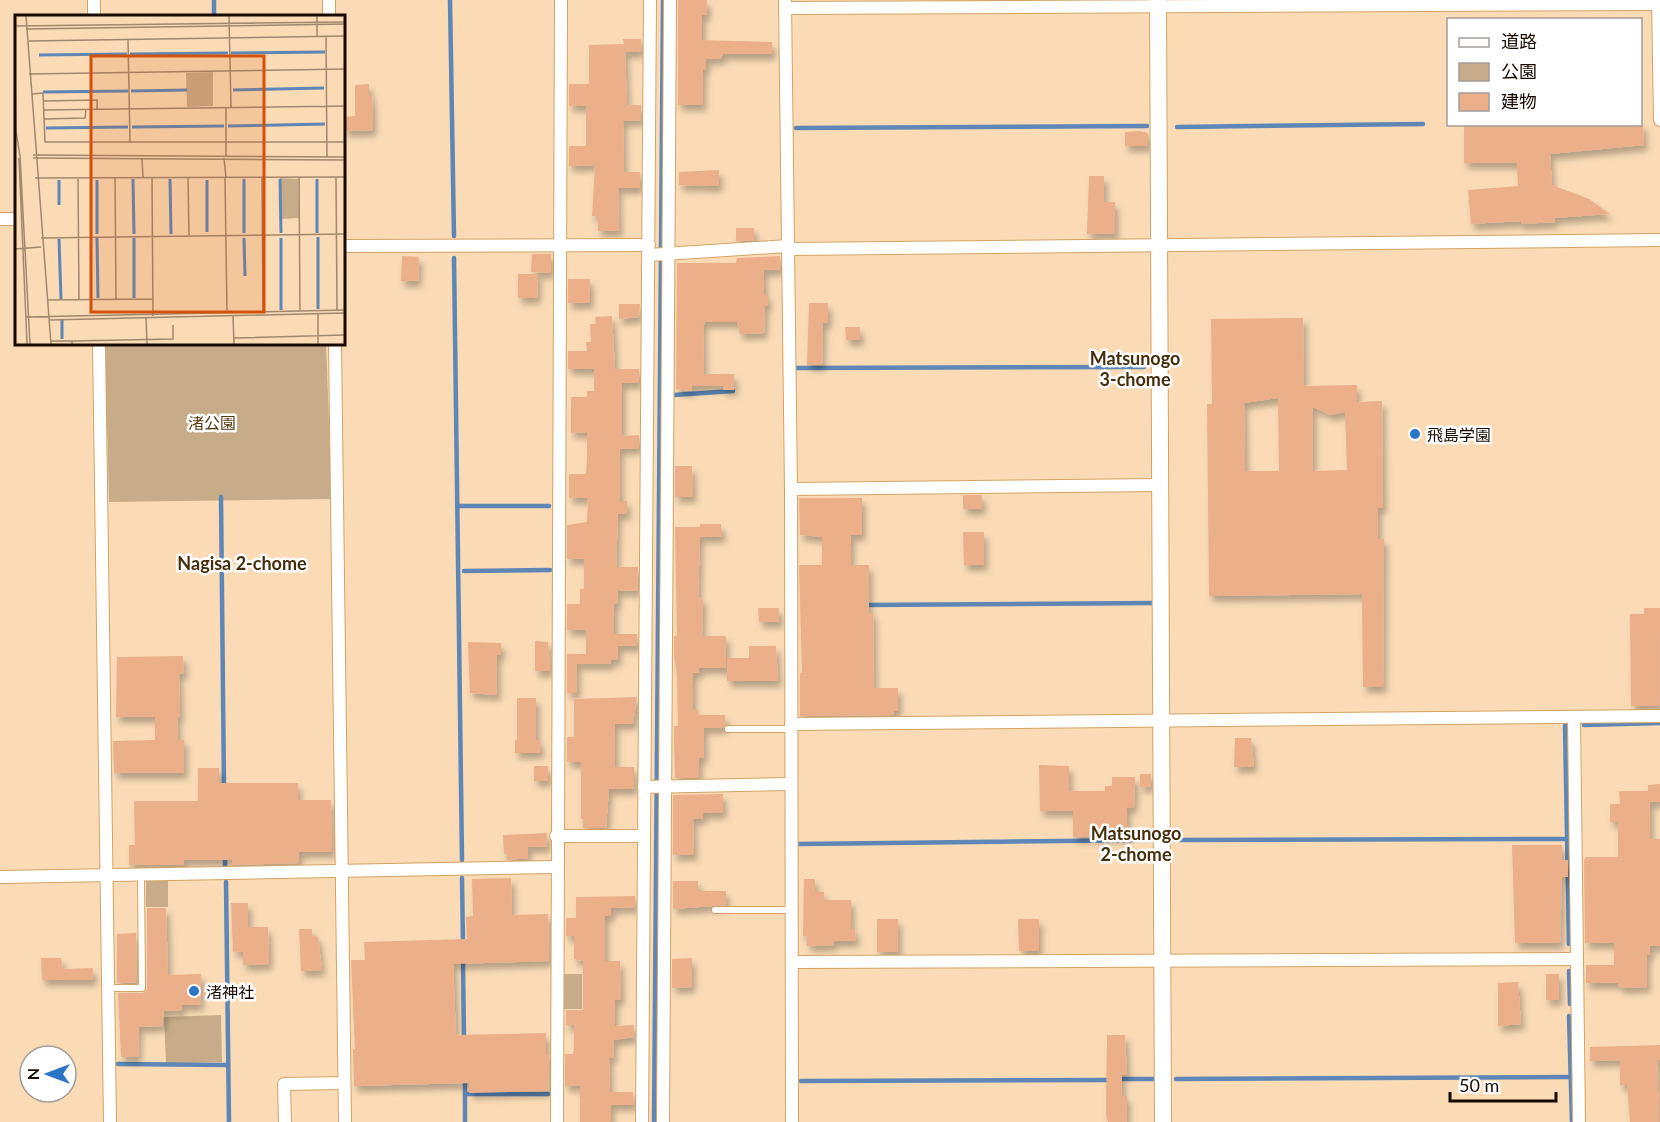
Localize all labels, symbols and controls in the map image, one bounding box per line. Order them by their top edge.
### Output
inset map [15,15,345,345]
legend [1447,18,1642,126]
text: 道路 [1501,30,1537,52]
text: 公園 [1501,60,1537,82]
text: 建物 [1501,90,1537,112]
district label: Matsunogo 3-chome [1090,347,1180,390]
park label: 渚公園 [188,413,236,432]
place label: 飛島学園 [1427,425,1491,444]
marker: 飛島学園 [1408,427,1422,441]
district label: Nagisa 2-chome [177,552,307,574]
district label: Matsunogo 2-chome [1091,822,1181,865]
place label: 渚神社 [206,982,254,1001]
marker: 渚神社 [187,984,201,998]
north arrow [18,1044,78,1104]
scale bar [1450,1065,1556,1103]
text: N [23,1068,42,1080]
text: 50 m [1459,1074,1499,1096]

